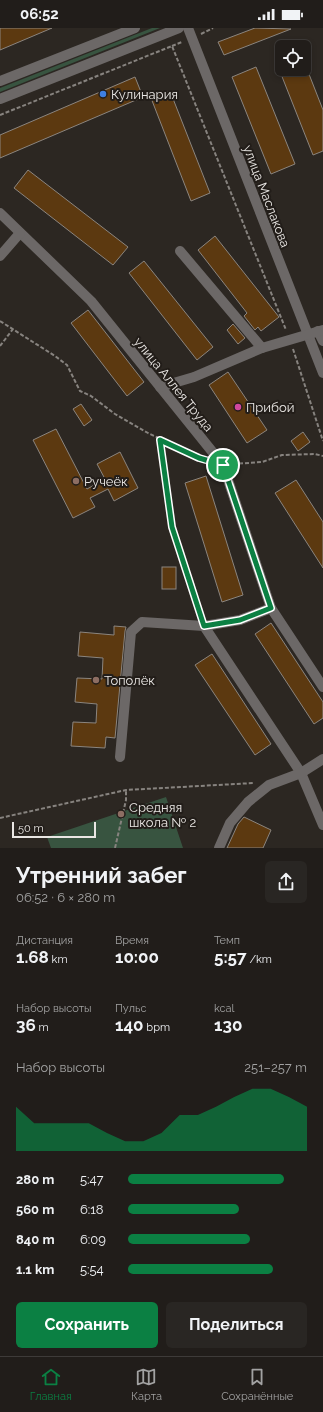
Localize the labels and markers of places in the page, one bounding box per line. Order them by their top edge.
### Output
place label: Кулинария [111,87,178,102]
marker: Кулинария [98,89,108,99]
place label: Прибой [246,400,294,415]
marker: Прибой [233,402,243,412]
pin [206,448,240,482]
place label: Ручеёк [84,474,128,489]
marker: Ручеёк [71,476,81,486]
place label: Тополёк [104,673,155,688]
marker: Тополёк [91,675,101,685]
place label: Средняя школа № 2 [129,800,196,830]
marker: Средняя школа № 2 [116,809,126,819]

